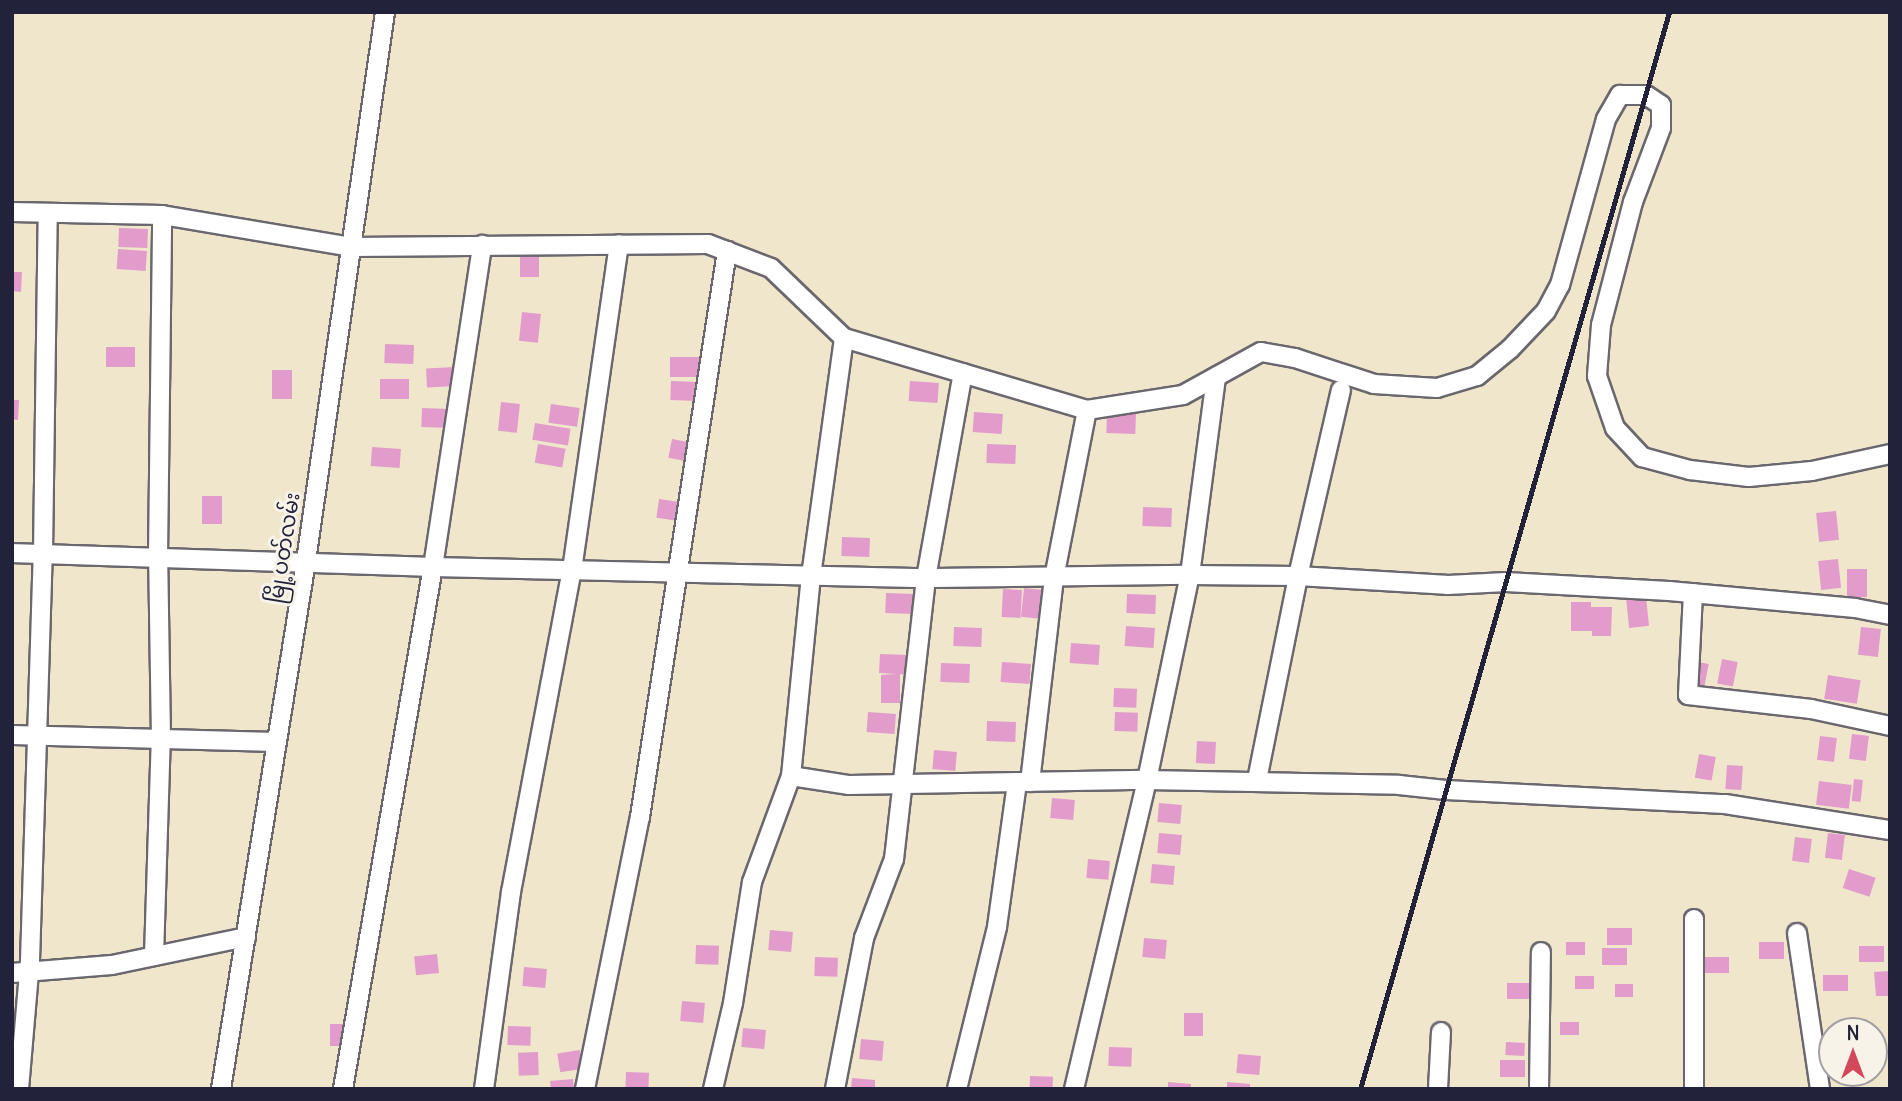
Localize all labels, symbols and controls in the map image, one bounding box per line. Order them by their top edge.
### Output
street label: မြို့ပတ်လမ်း [263,491,305,605]
north arrow [1818,1017,1888,1087]
text: N [1846,1021,1860,1045]

